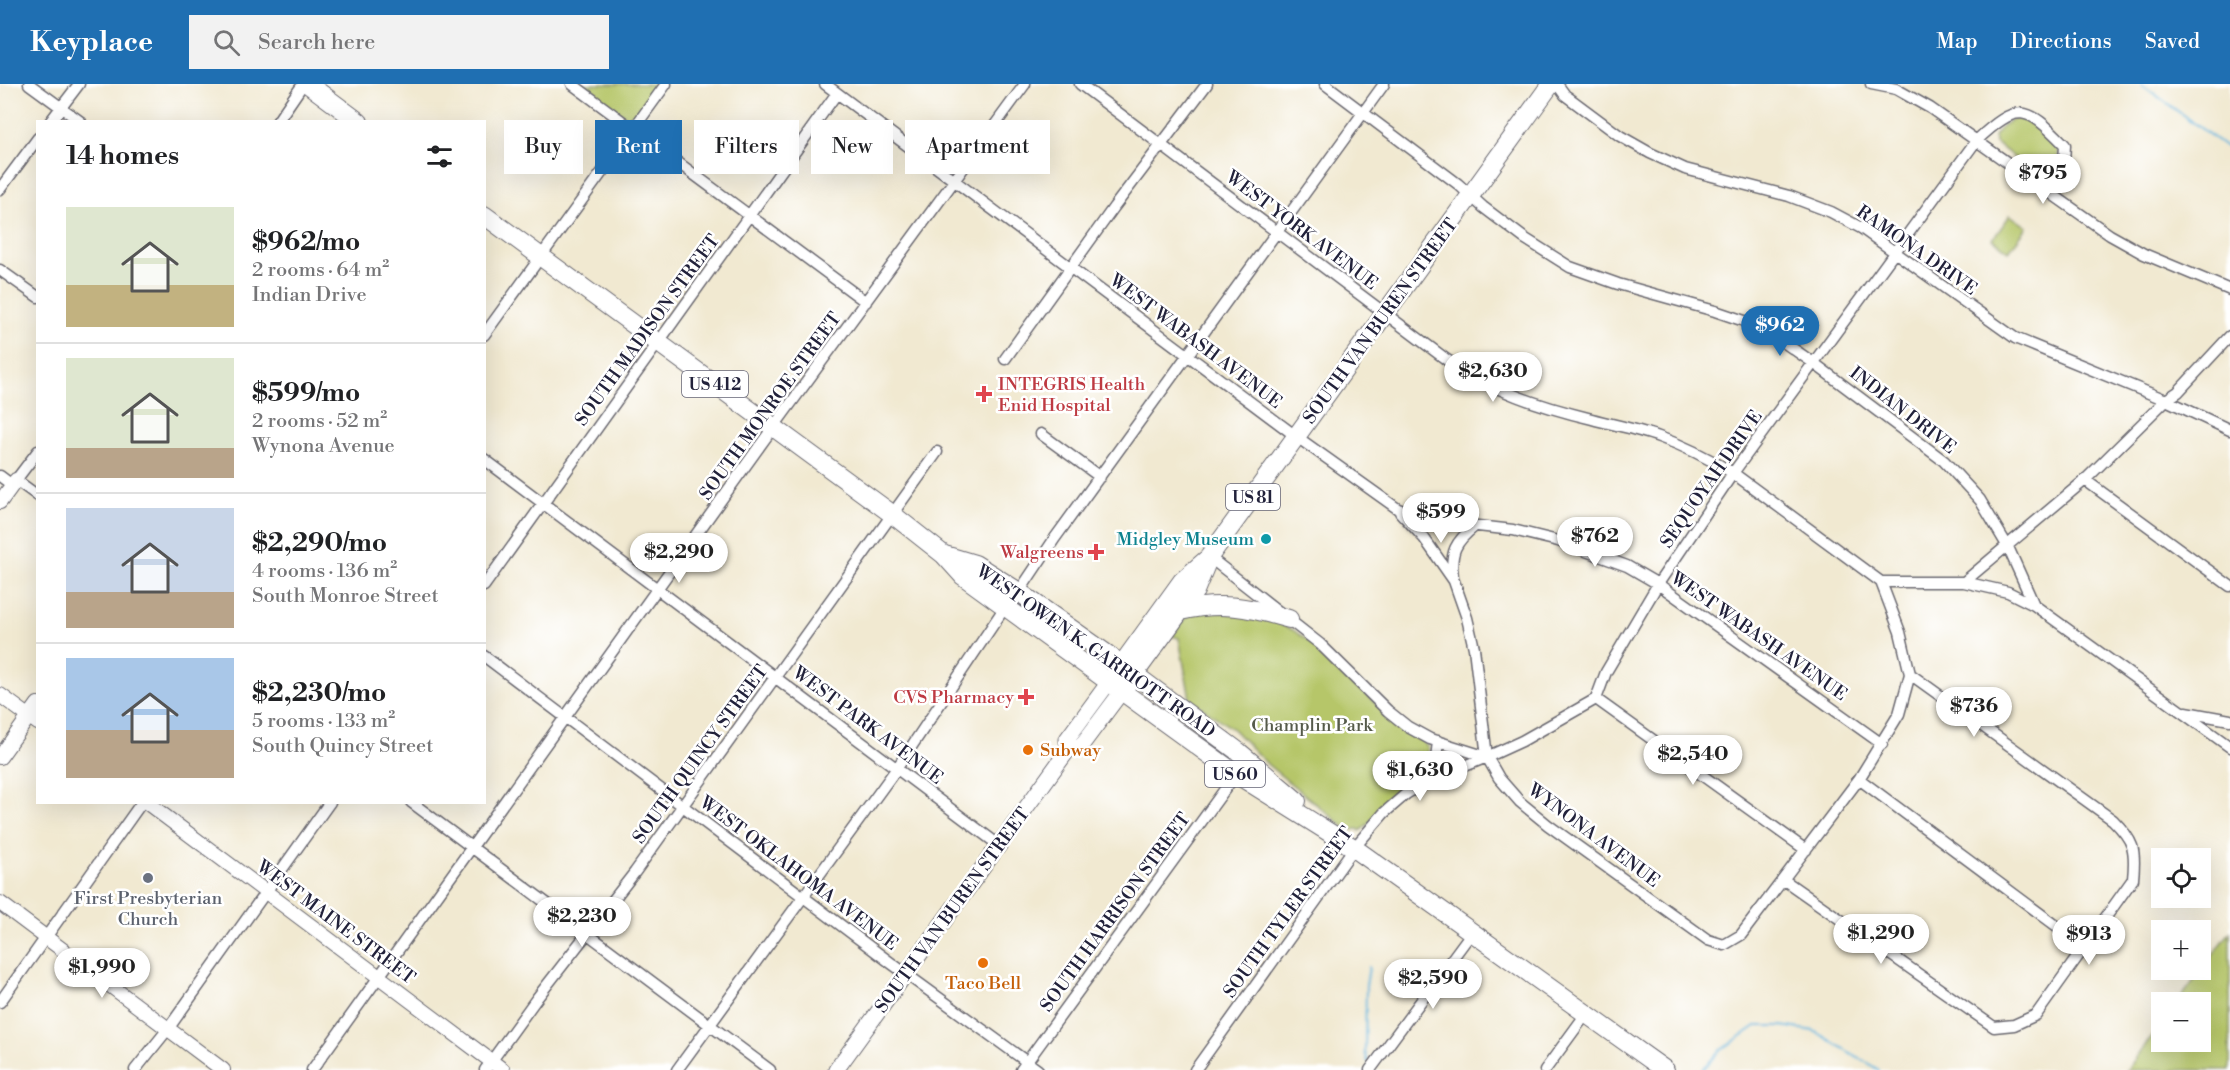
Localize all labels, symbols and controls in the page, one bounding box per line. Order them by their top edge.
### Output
search box [189,15,609,69]
text: Keyplace [30,25,153,60]
icon: search [210,26,243,59]
text: Search here [258,29,375,56]
text: Map [1936,29,1978,55]
text: Directions [2011,29,2112,55]
text: Saved [2145,29,2200,55]
chip: Buy [504,120,583,174]
chip: Rent [595,120,682,174]
chip: Filters [694,120,799,174]
chip: New [811,120,893,174]
chip: Apartment [905,120,1050,174]
text: 14 homes [66,140,179,172]
icon: filters [423,140,456,173]
pin: $795 [2007,154,2079,205]
text: $795 [2019,161,2067,186]
street label: WEST YORK AVENUE [1220,165,1382,295]
street label: RAMONA DRIVE [1852,200,1982,301]
street label: SOUTH VAN BUREN STREET [1298,214,1463,429]
text: $962/mo [252,226,360,258]
street label: SOUTH MADISON STREET [570,230,725,431]
icon: home [114,231,186,303]
text: 2 rooms · 64 m² [252,258,389,283]
street label: WEST WABASH AVENUE [1104,268,1287,414]
text: Indian Drive [252,283,367,308]
pin: $962 [1744,306,1816,357]
street label: SOUTH MONROE STREET [694,308,847,505]
text: $962 [1755,313,1805,338]
pin: $2,630 [1444,352,1542,403]
text: $2,630 [1458,359,1528,384]
street label: INDIAN DRIVE [1845,362,1961,459]
road number: US 412 [682,371,748,397]
place label: INTEGRIS Health Enid Hospital [998,373,1145,417]
text: $599/mo [252,377,360,409]
icon: home [114,382,186,454]
marker: INTEGRIS Health Enid Hospital [975,385,993,403]
street label: SEQUOYAH DRIVE [1655,406,1768,553]
text: 2 rooms · 52 m² [252,409,387,434]
text: Wynona Avenue [252,434,395,459]
road number: US 81 [1226,484,1280,510]
pin: $599 [1405,493,1477,544]
text: $599 [1416,500,1466,525]
pin: $762 [1559,517,1631,568]
text: $762 [1571,524,1619,549]
text: $2,290/mo [252,527,387,559]
place label: Midgley Museum [1117,528,1254,551]
icon: home [114,532,186,604]
marker: Midgley Museum [1259,532,1273,546]
pin: $2,290 [630,533,728,584]
text: $2,290 [644,540,714,565]
place label: Walgreens [999,541,1084,564]
marker: Walgreens [1089,545,1103,559]
text: 4 rooms · 136 m² [252,559,397,584]
street label: WEST OWEN K. GARRIOTT ROAD [971,559,1220,743]
street label: WEST WABASH AVENUE [1665,566,1851,706]
text: South Monroe Street [252,584,439,609]
street label: SOUTH QUINCY STREET [628,660,773,848]
street label: WEST PARK AVENUE [787,661,947,789]
text: $2,230/mo [252,677,386,709]
icon: home [114,682,186,754]
place label: CVS Pharmacy [893,686,1014,709]
pin: $736 [1938,687,2010,738]
marker: CVS Pharmacy [1019,690,1033,704]
text: $736 [1950,694,1998,719]
text: 5 rooms · 133 m² [252,709,395,734]
park label: Champlin Park [1251,714,1374,737]
text: South Quincy Street [252,734,433,759]
pin: $2,540 [1644,735,1742,786]
place label: Subway [1040,739,1101,762]
text: $2,540 [1657,742,1729,767]
marker: Subway [1021,743,1035,757]
pin: $1,630 [1371,751,1469,802]
text: $1,630 [1386,758,1454,783]
road number: US 60 [1205,761,1265,787]
street label: WYNONA AVENUE [1522,778,1664,892]
street label: WEST OKLAHOMA AVENUE [694,791,903,956]
street label: SOUTH VAN BUREN STREET [870,803,1035,1018]
street label: SOUTH HARRISON STREET [1035,808,1196,1016]
street label: SOUTH TYLER STREET [1219,822,1358,1002]
map controls [2151,848,2211,1052]
button: locate [2151,848,2211,908]
street label: WEST MAINE STREET [251,855,420,990]
marker: First Presbyterian Church [141,871,155,885]
place label: First Presbyterian Church [74,887,222,931]
pin: $2,230 [533,897,631,948]
text: $2,230 [547,904,617,929]
pin: $1,290 [1832,914,1930,965]
pin: $913 [2053,915,2125,966]
button: + [2151,920,2211,980]
text: $1,290 [1847,921,1915,946]
text: $913 [2066,922,2112,947]
pin: $1,990 [53,948,151,999]
text: $1,990 [68,955,136,980]
marker: Taco Bell [976,956,990,970]
pin: $2,590 [1384,959,1482,1010]
text: $2,590 [1398,966,1468,991]
place label: Taco Bell [945,972,1022,995]
button: − [2151,992,2211,1052]

